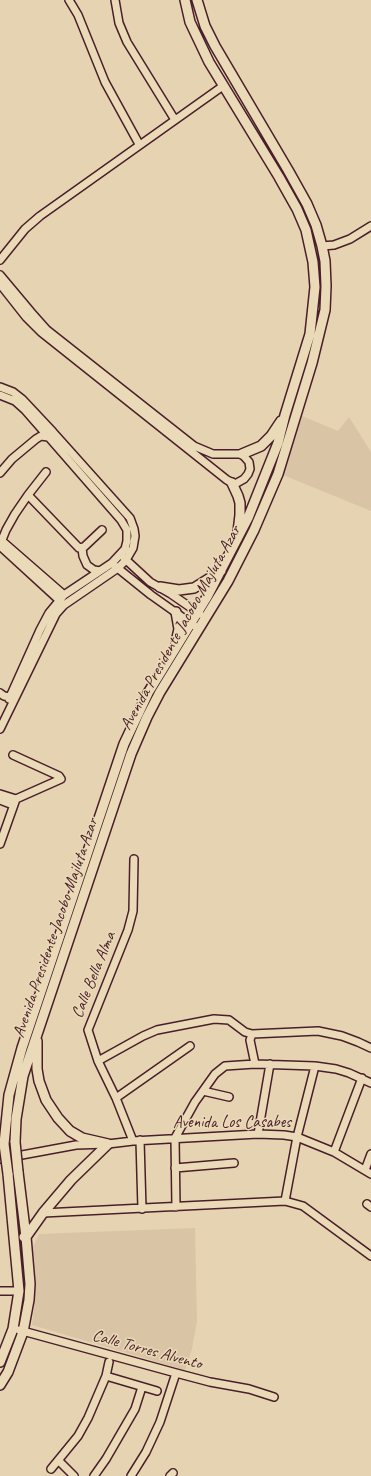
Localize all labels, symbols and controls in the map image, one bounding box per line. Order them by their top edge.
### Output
street label: Avenida Presidente Jacobo Majluta Azar [116,522,246,734]
street label: Avenida Presidente Jacobo Majluta Azar [9,816,103,1040]
street label: Calle Bella Alma [67,929,121,1021]
street label: Avenida Los Casabes [173,1113,291,1133]
street label: Calle Torres Alvento [90,1326,204,1374]

